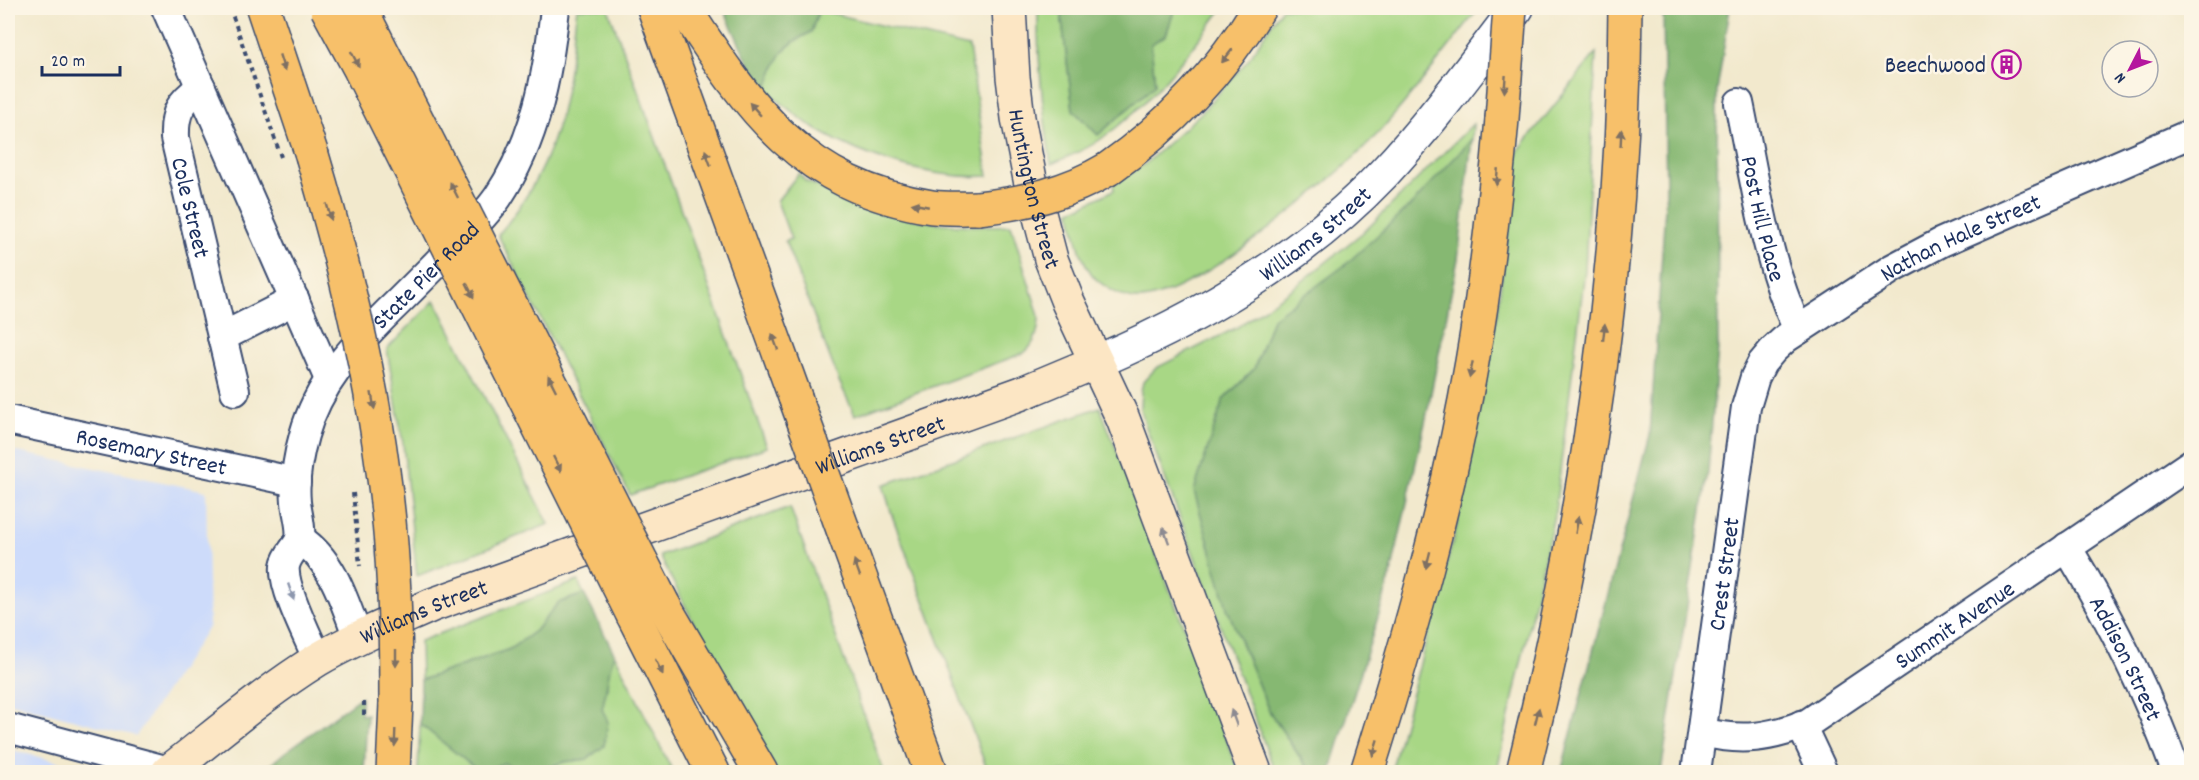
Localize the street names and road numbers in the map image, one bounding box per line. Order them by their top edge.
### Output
street label: Huntington Street [997,107,1067,275]
street label: Post Hill Place [1730,153,1792,286]
street label: Cole Street [160,154,217,262]
street label: Williams Street [1254,180,1381,292]
street label: Nathan Hale Street [1874,187,2047,292]
street label: State Pier Road [366,215,489,339]
street label: Williams Street [811,408,951,486]
street label: Rosemary Street [73,421,230,487]
street label: Crest Street [1702,515,1751,633]
street label: Williams Street [355,572,493,655]
street label: Summit Avenue [1889,574,2023,679]
street label: Addison Street [2079,591,2169,727]

